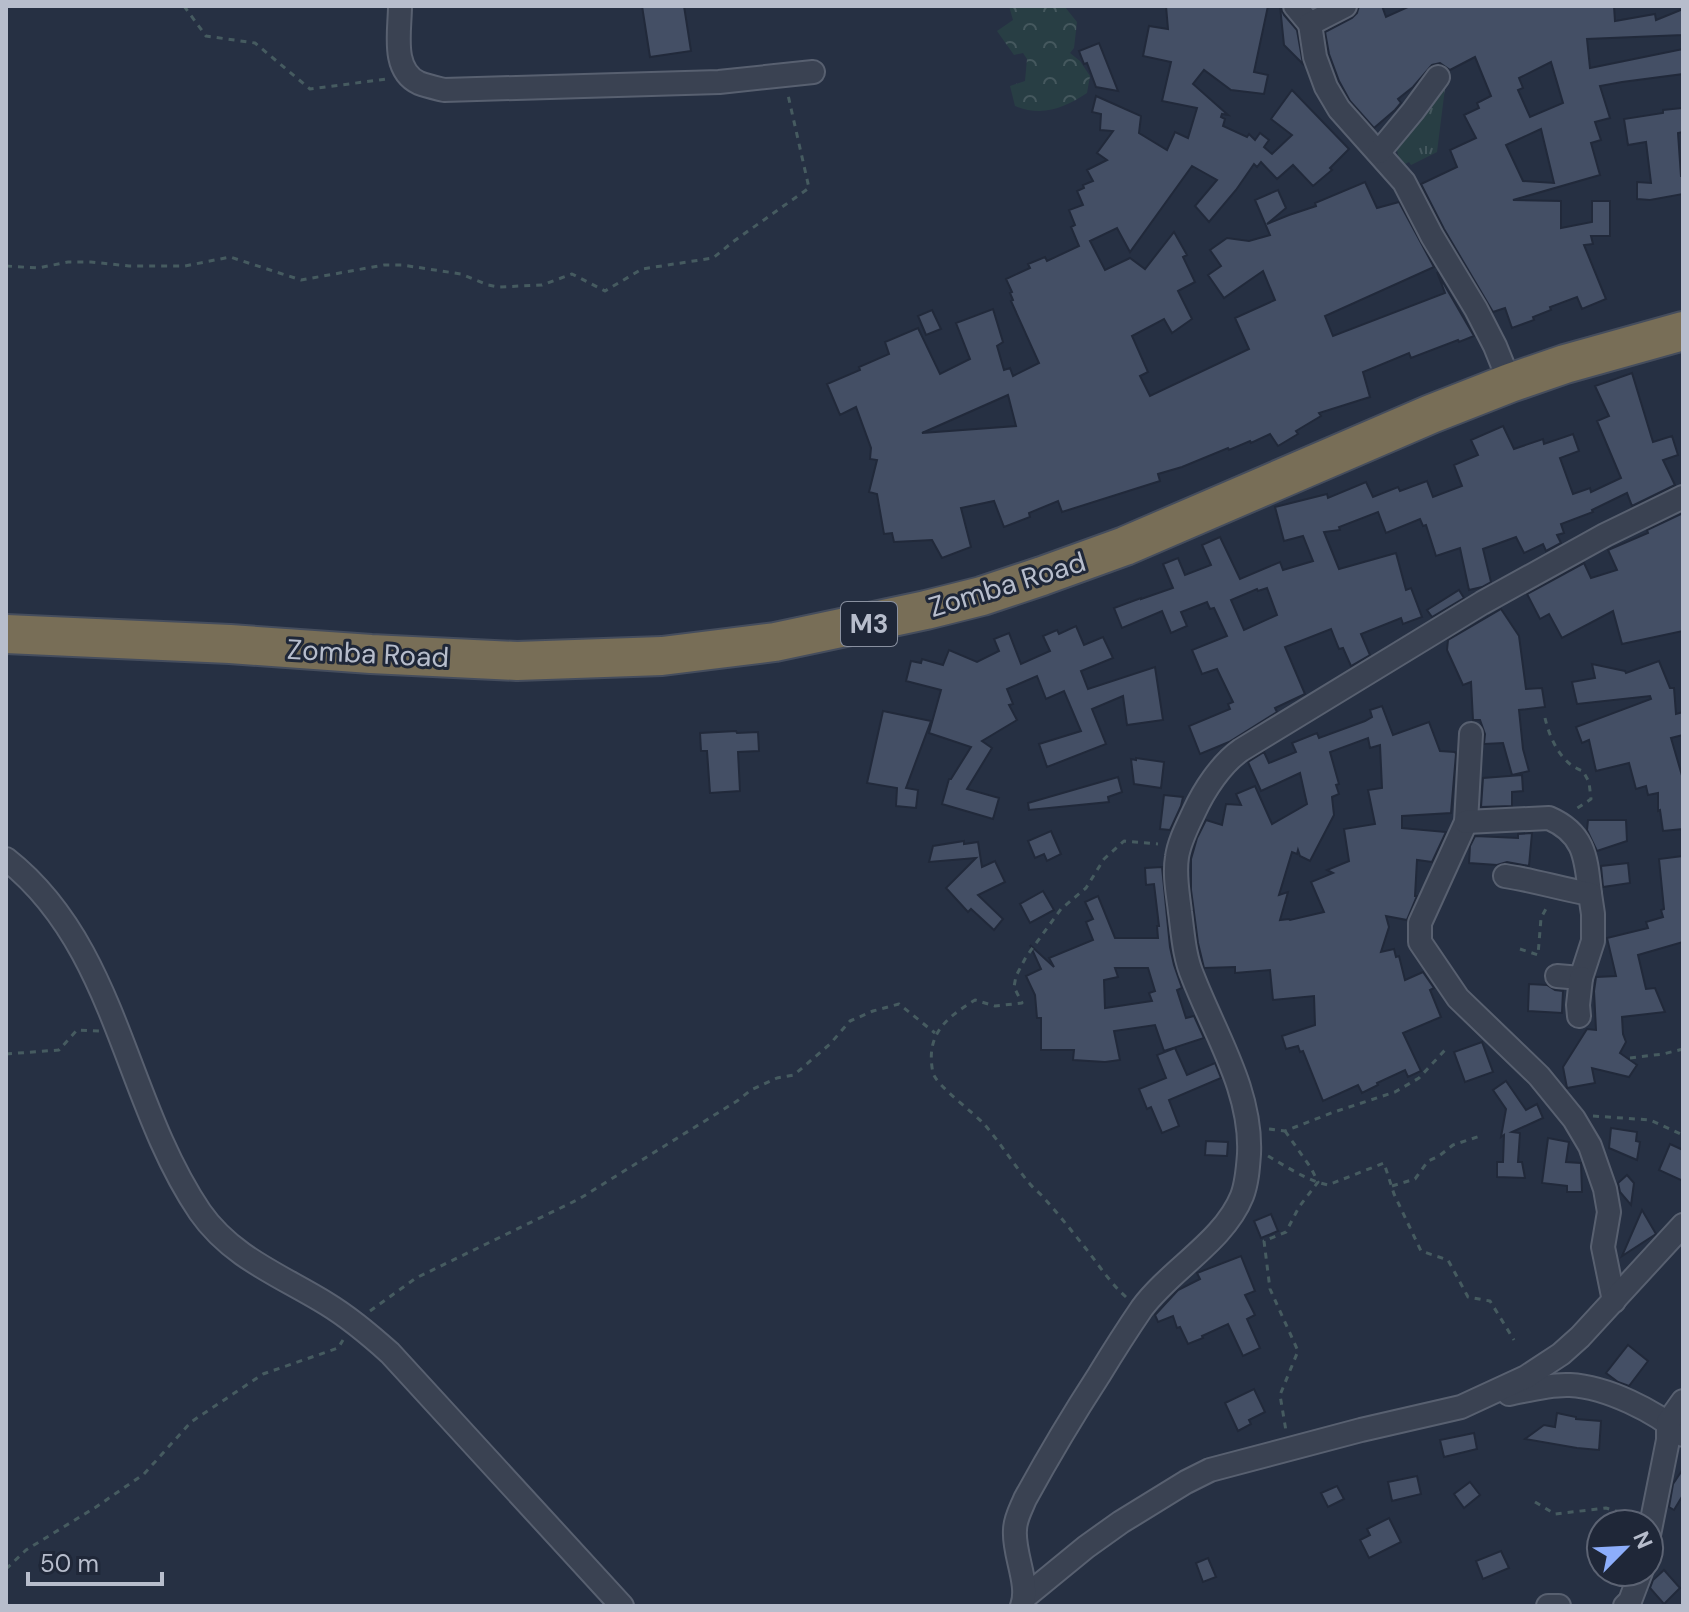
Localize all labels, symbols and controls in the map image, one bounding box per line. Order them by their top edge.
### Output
street label: Zomba Road [924,543,1090,626]
road number: M3 [841,602,897,646]
street label: Zomba Road [286,631,450,676]
north arrow [1585,1508,1665,1588]
text: N [1626,1527,1659,1553]
scale bar [28,1536,162,1586]
text: 50 m [40,1548,99,1579]

